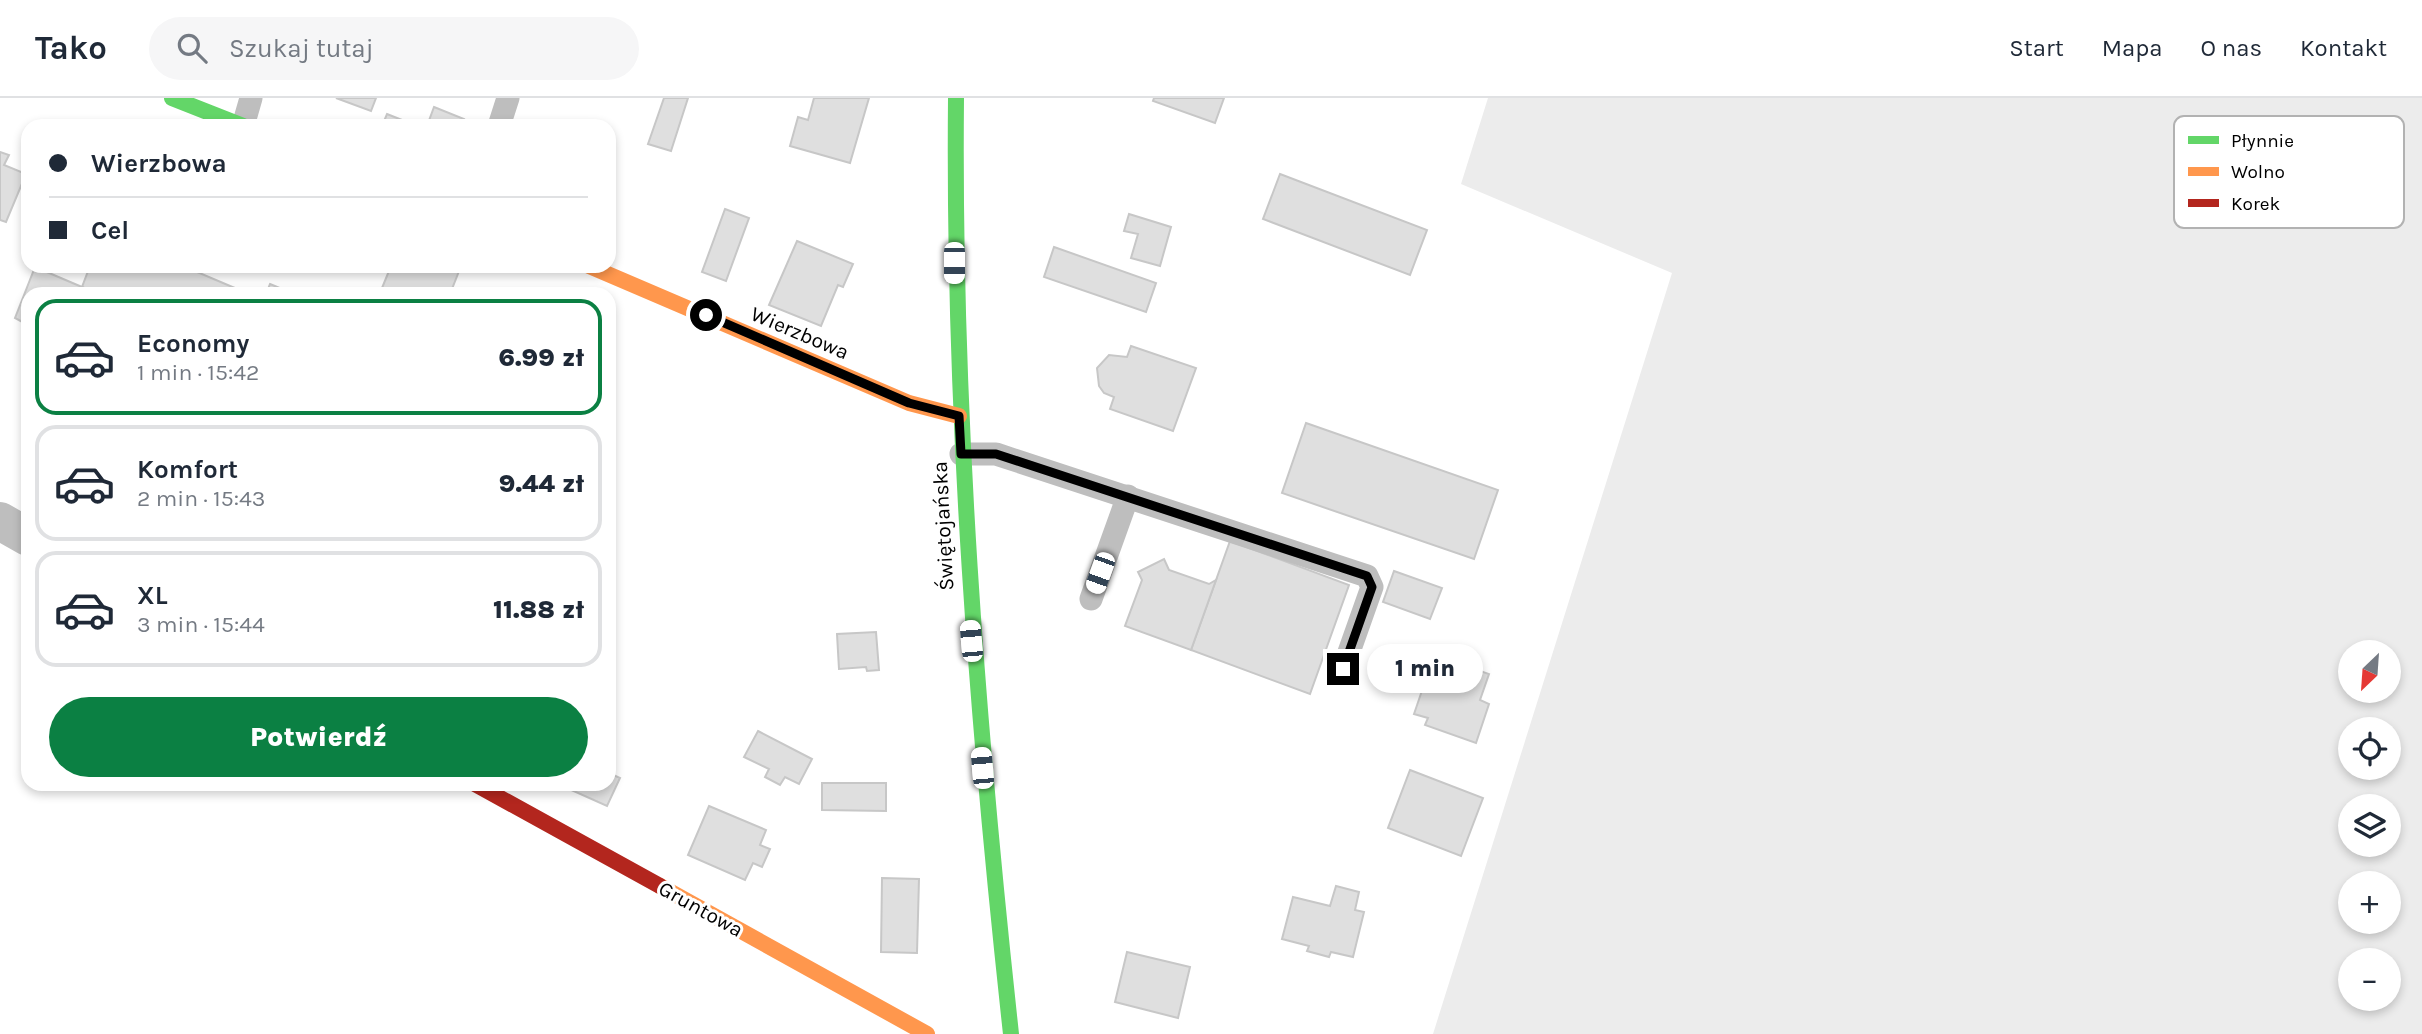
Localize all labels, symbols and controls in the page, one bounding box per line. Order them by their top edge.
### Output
search box [149,17,639,80]
text: Tako [35,29,107,67]
icon: search [173,29,211,67]
text: Szukaj tutaj [229,33,374,64]
text: Start [2009,34,2064,62]
text: Mapa [2102,34,2163,62]
text: O nas [2201,34,2262,62]
text: Kontakt [2300,34,2387,62]
legend [2174,116,2404,228]
text: Płynnie [2231,130,2294,152]
text: Wierzbowa [91,148,227,179]
text: Wolno [2231,161,2285,183]
text: Korek [2231,193,2281,215]
text: Cel [91,215,129,246]
car [944,242,965,284]
route start [690,299,722,331]
street label: Wierzbowa [747,302,853,364]
icon: car [53,326,116,389]
text: Economy [137,328,249,359]
text: 6.99 zł [498,342,584,373]
text: 1 min · 15:42 [137,359,259,386]
icon: car [53,452,116,515]
text: Komfort [137,454,238,485]
street label: Świętojańska [928,461,958,591]
text: 9.44 zł [499,468,584,499]
text: 2 min · 15:43 [137,485,265,512]
car [1083,550,1118,596]
icon: car [53,578,116,641]
text: XL [137,580,168,611]
text: 11.88 zł [493,594,584,625]
text: 3 min · 15:44 [137,611,265,638]
car [959,619,984,663]
north arrow [2338,640,2401,704]
map controls [2338,640,2401,1011]
callout: 1 min [1368,644,1483,694]
route end [1327,653,1359,685]
text: 1 min [1395,655,1455,682]
button: Potwierdź [49,697,588,777]
button: locate [2338,717,2401,780]
car [970,746,995,790]
button: layers [2338,794,2401,857]
button: + [2338,871,2401,934]
street label: Gruntowa [655,876,747,942]
button: − [2338,948,2401,1011]

